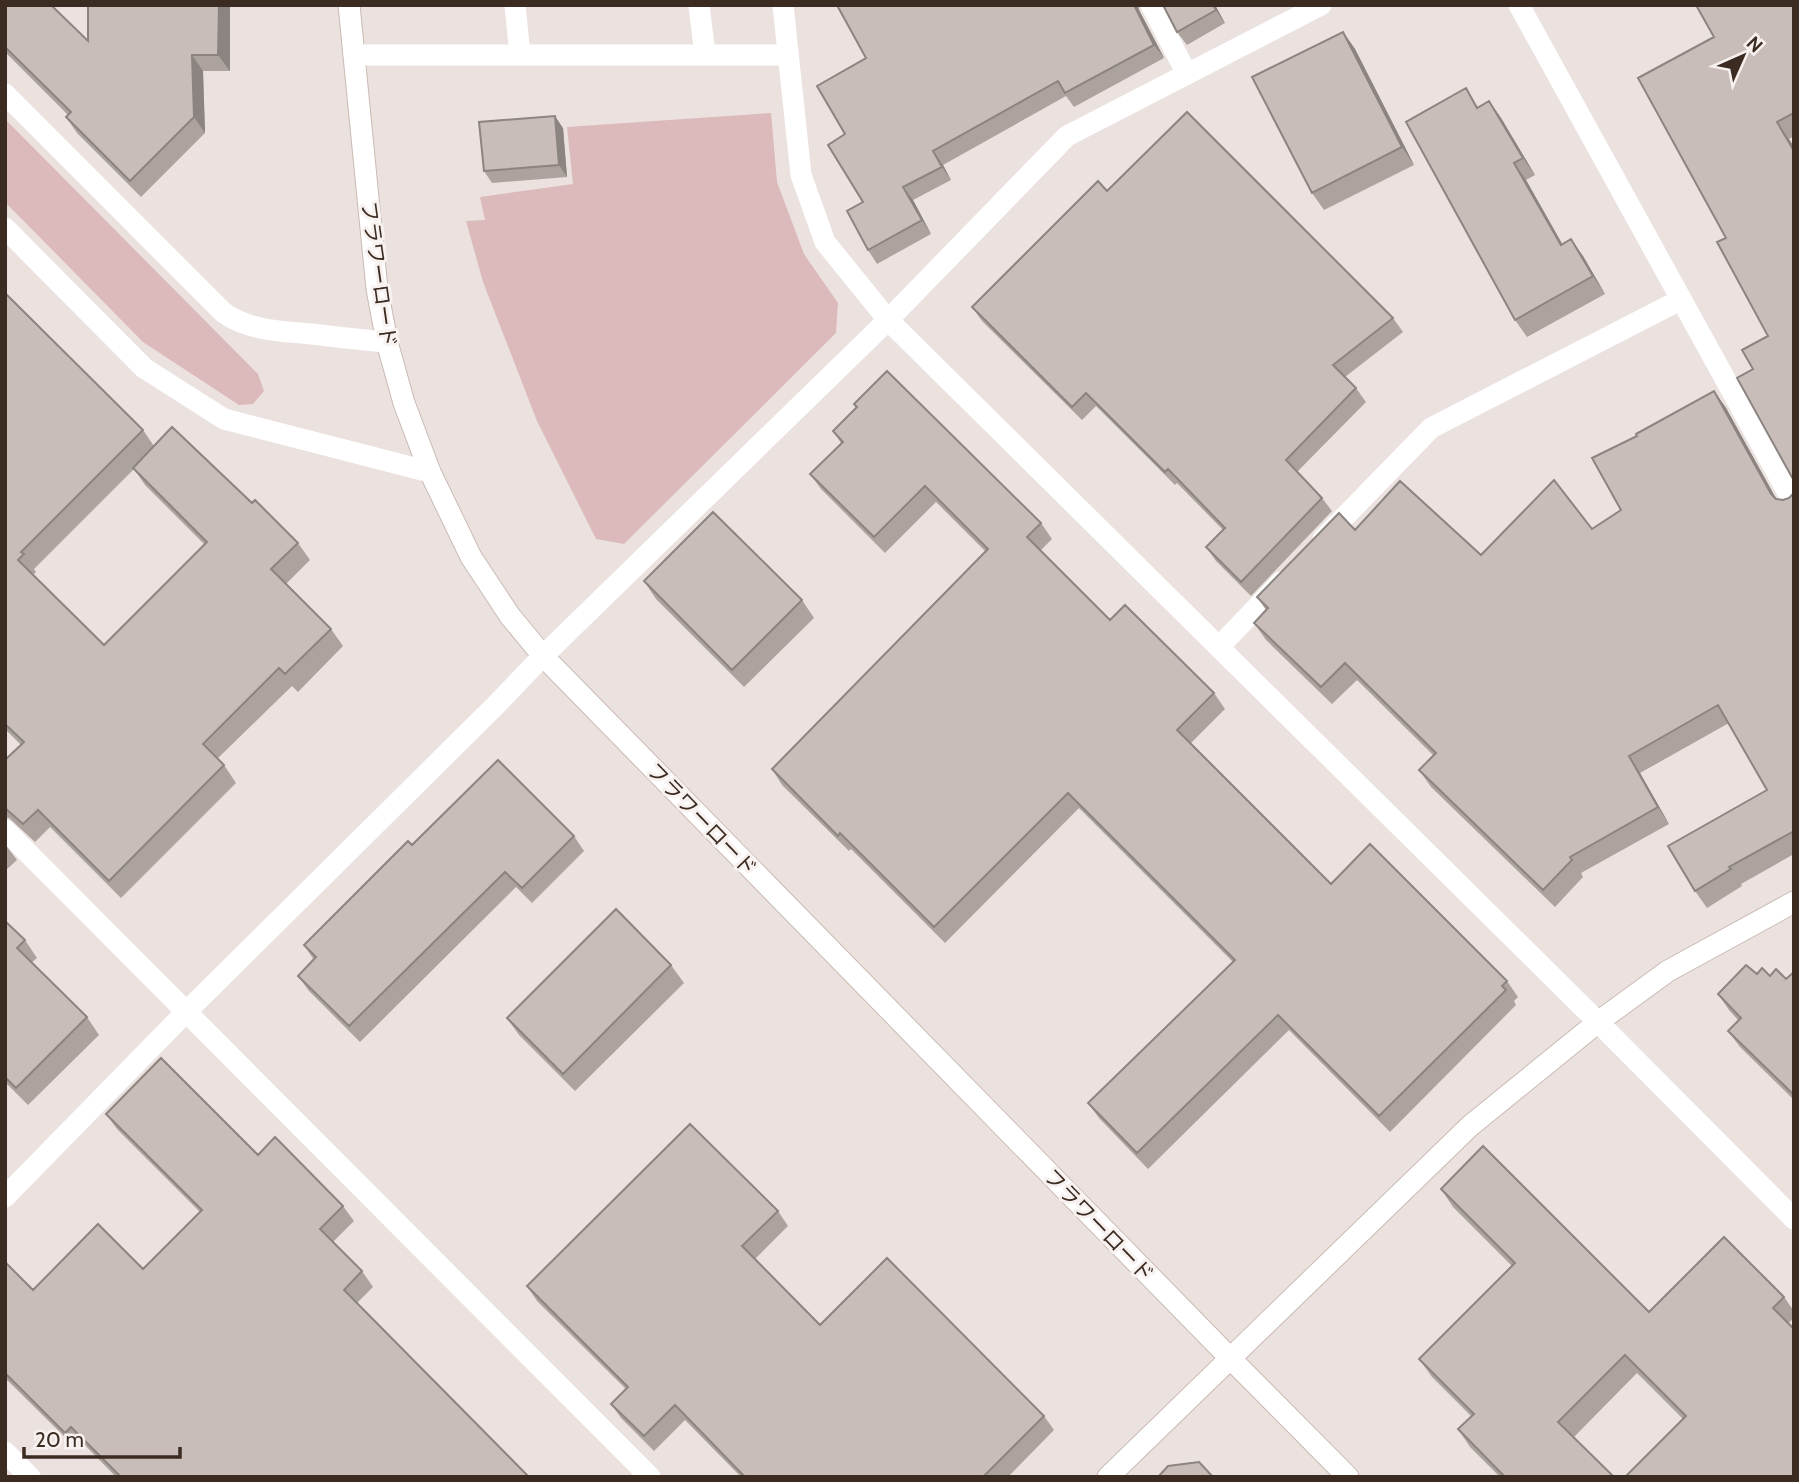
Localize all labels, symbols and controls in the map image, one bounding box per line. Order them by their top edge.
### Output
north arrow [1708,21,1778,91]
text: N [1742,31,1768,57]
street label: フラワーロード [356,199,402,349]
street label: フラワーロード [642,757,762,881]
street label: フラワーロード [1039,1163,1159,1287]
scale bar [24,1416,180,1460]
text: 20 m [35,1427,84,1452]

